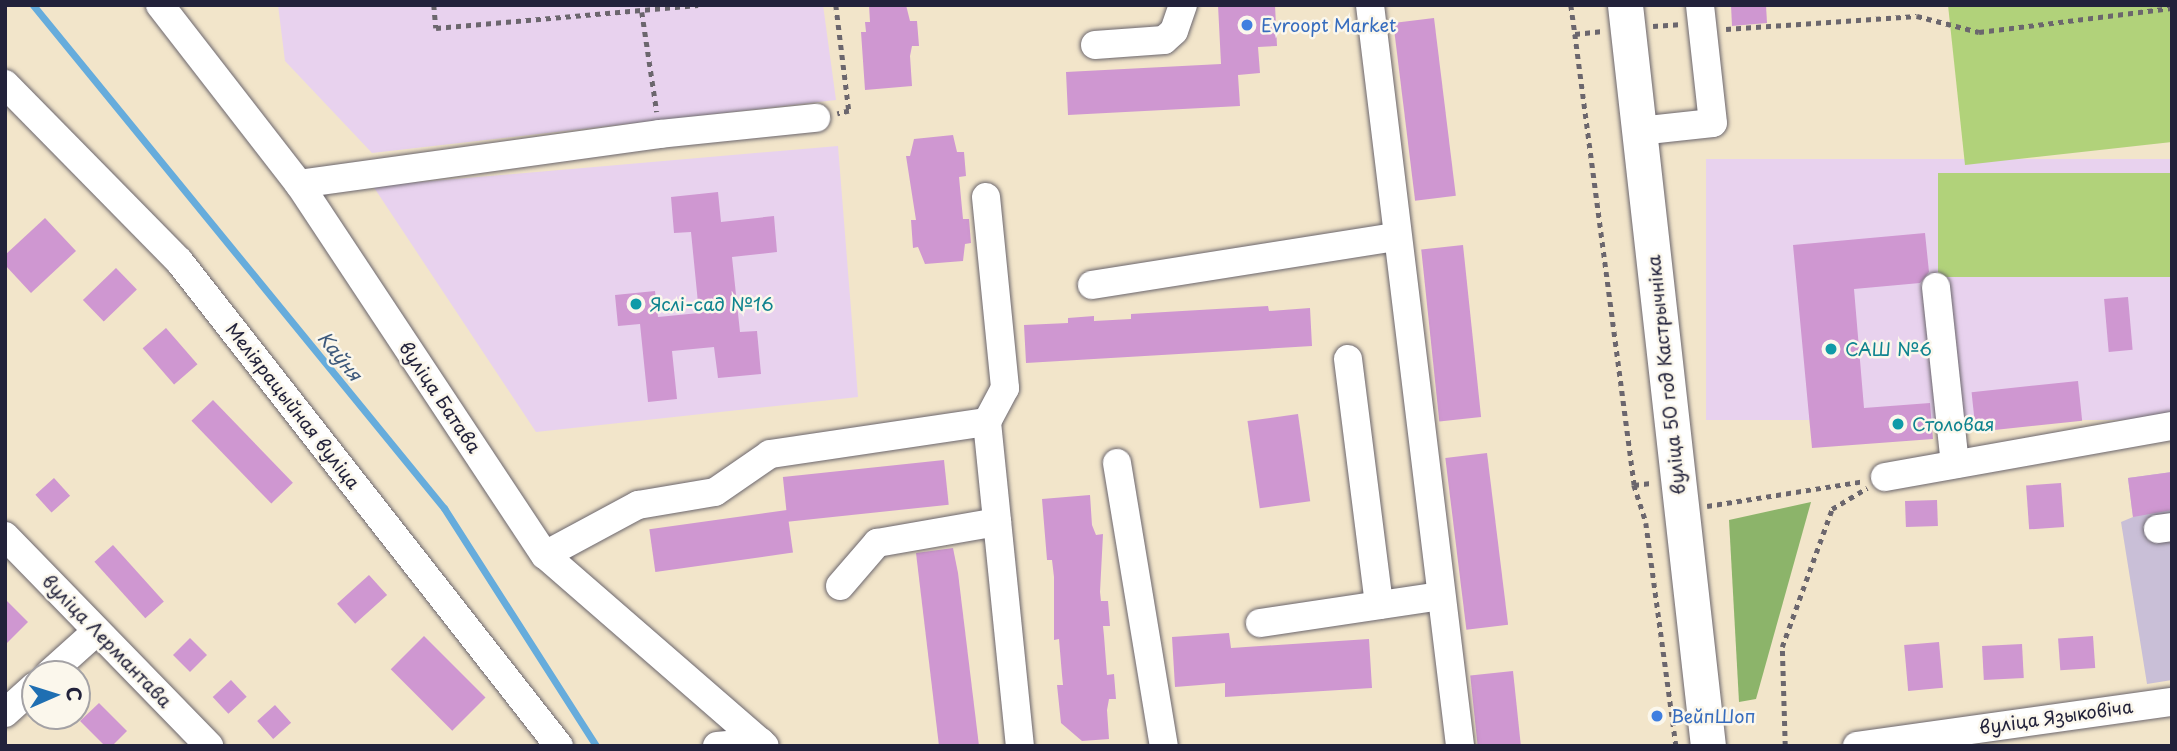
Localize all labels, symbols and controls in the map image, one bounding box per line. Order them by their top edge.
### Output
place label: Evroopt Market [1261,14,1398,36]
marker: Evroopt Market [1239,17,1255,33]
street label: вуліца 50 год Кастрычніка [1643,253,1689,497]
place label: Яслі-сад №16 [650,293,773,315]
marker: Яслі-сад №16 [628,296,644,312]
street label: Меліярацыйная вуліца [221,318,365,494]
water label: Каўня [313,327,367,385]
street label: вуліца Батава [395,337,485,457]
place label: САШ №6 [1845,338,1932,360]
marker: САШ №6 [1823,341,1839,357]
place label: Столовая [1912,413,1995,435]
marker: Столовая [1890,416,1906,432]
street label: вуліца Лермантава [38,570,176,712]
north arrow [21,660,91,730]
text: С [61,686,89,702]
street label: вуліца Языковіча [1978,696,2134,738]
place label: ВейпШоп [1671,705,1756,727]
marker: ВейпШоп [1649,708,1665,724]

